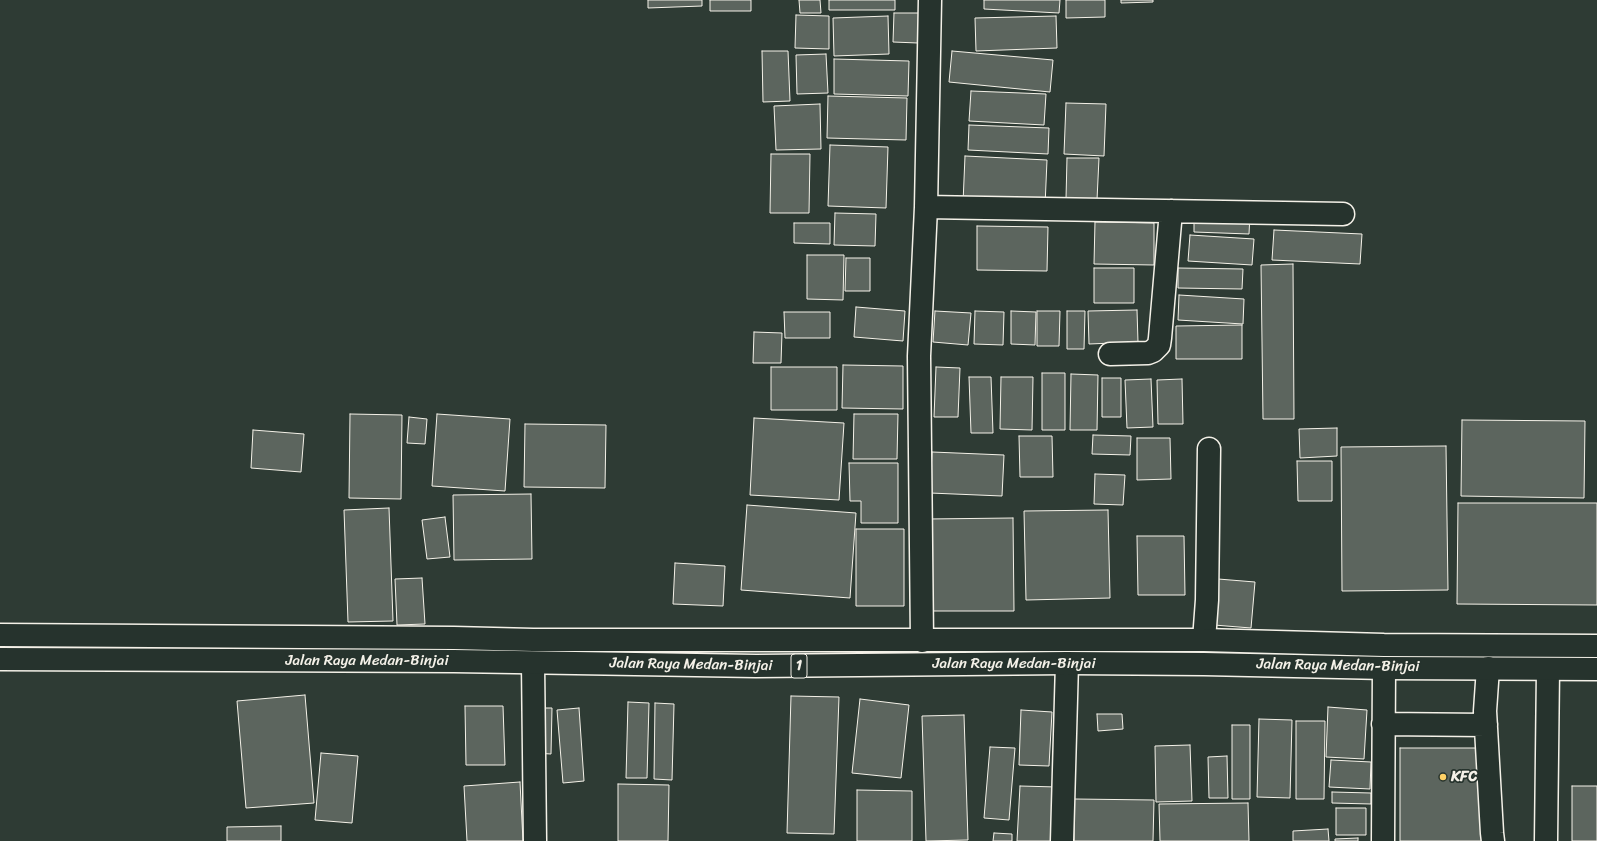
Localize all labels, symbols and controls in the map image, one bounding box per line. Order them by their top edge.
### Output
street label: Jalan Raya Medan-Binjai [285,652,449,670]
road number: 1 [791,654,807,678]
street label: Jalan Raya Medan-Binjai [609,655,773,675]
street label: Jalan Raya Medan-Binjai [932,655,1096,673]
street label: Jalan Raya Medan-Binjai [1256,656,1420,676]
place label: KFC [1451,768,1477,786]
marker: KFC [1438,772,1448,782]

